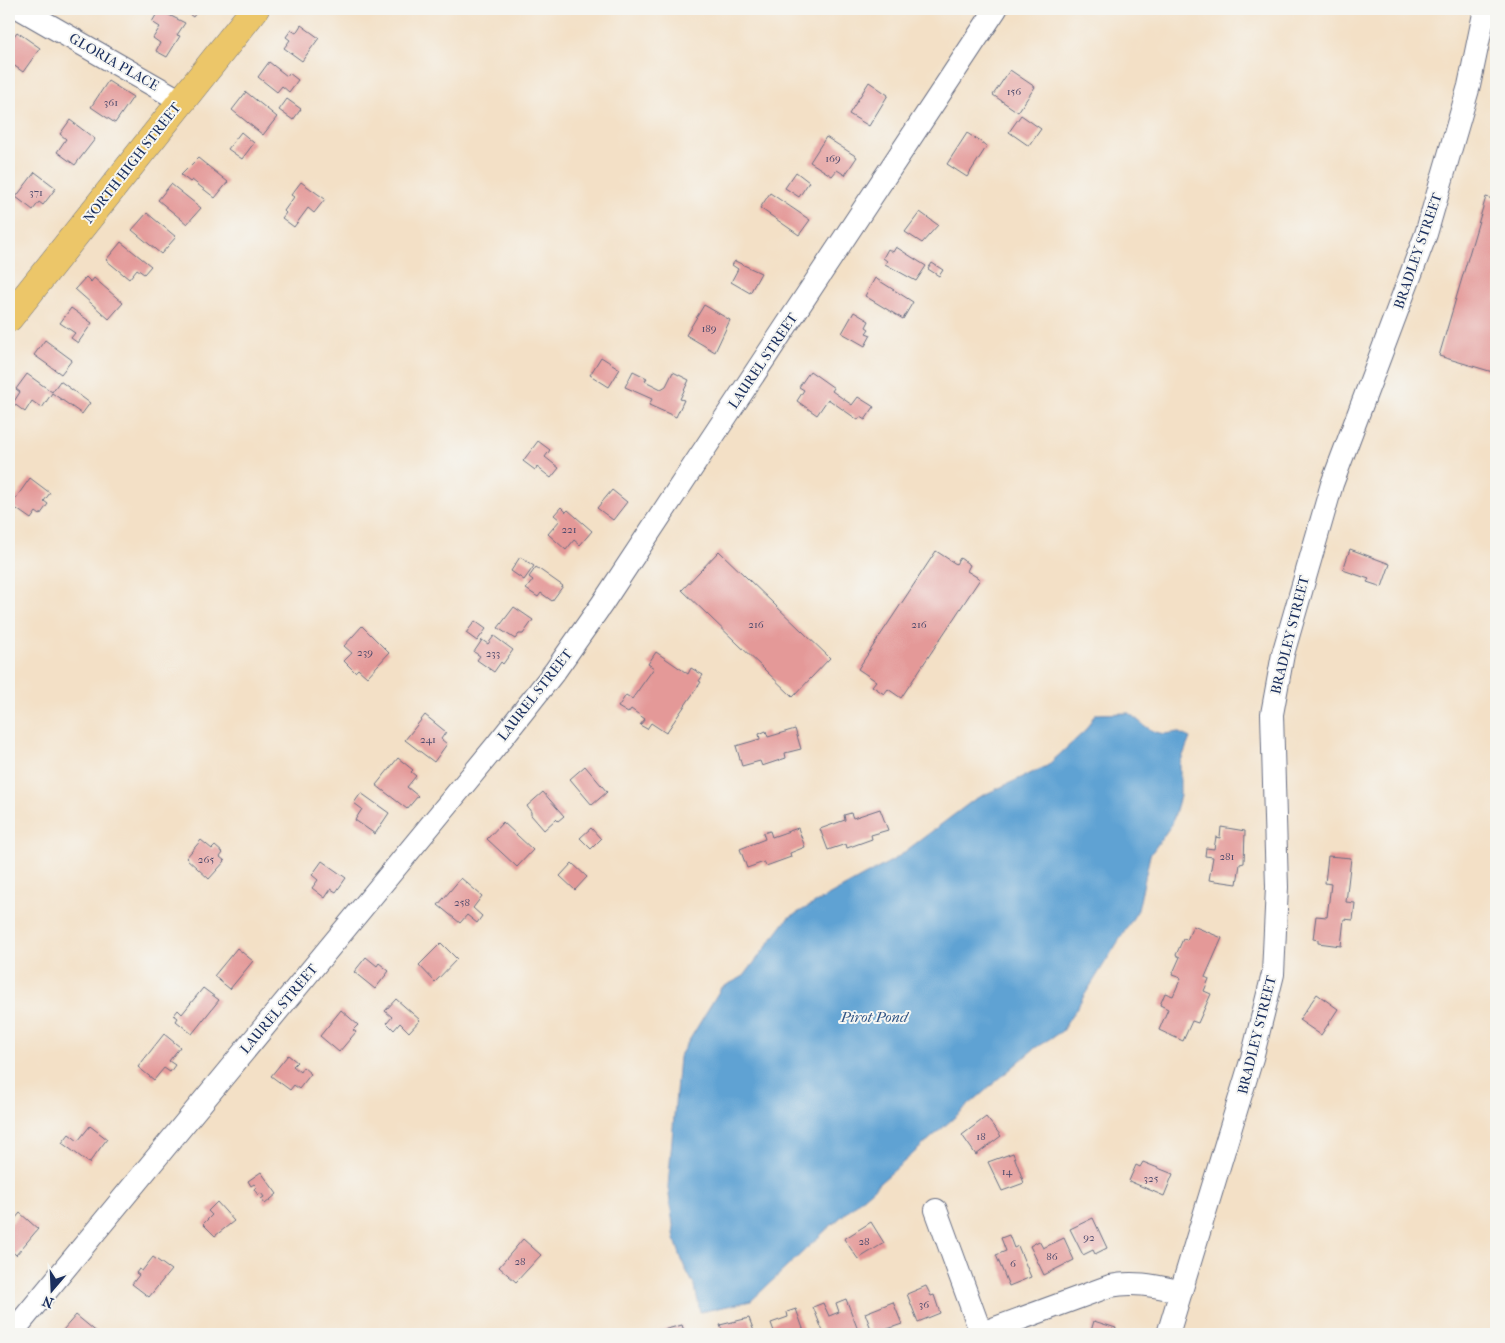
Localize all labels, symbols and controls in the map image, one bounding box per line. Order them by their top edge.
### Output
street label: GLORIA PLACE [66,29,162,95]
house number: 156 [1007,85,1021,98]
house number: 361 [104,96,118,109]
street label: NORTH HIGH STREET [80,99,185,227]
house number: 169 [825,152,841,165]
house number: 371 [29,186,43,199]
street label: BRADLEY STREET [1390,190,1446,311]
street label: LAUREL STREET [725,309,802,412]
house number: 189 [701,322,717,335]
house number: 221 [561,523,577,536]
street label: BRADLEY STREET [1267,573,1313,696]
house number: 216 [748,618,764,631]
house number: 216 [911,618,927,631]
street label: LAUREL STREET [494,645,576,744]
house number: 239 [357,646,373,659]
house number: 233 [486,647,500,660]
house number: 241 [420,733,436,746]
house number: 281 [1219,850,1235,863]
house number: 265 [198,853,214,866]
house number: 258 [454,896,470,909]
street label: LAUREL STREET [237,960,322,1057]
street label: BRADLEY STREET [1234,973,1280,1096]
water label: Pirot Pond [840,1008,910,1026]
house number: 18 [976,1130,986,1143]
house number: 14 [1002,1165,1013,1178]
house number: 325 [1144,1172,1159,1185]
house number: 92 [1083,1231,1095,1244]
house number: 28 [858,1235,870,1248]
house number: 86 [1046,1250,1058,1263]
house number: 28 [514,1255,526,1268]
house number: 6 [1010,1257,1016,1270]
north arrow [28,1266,78,1316]
text: N [40,1292,56,1312]
house number: 36 [919,1298,929,1311]

